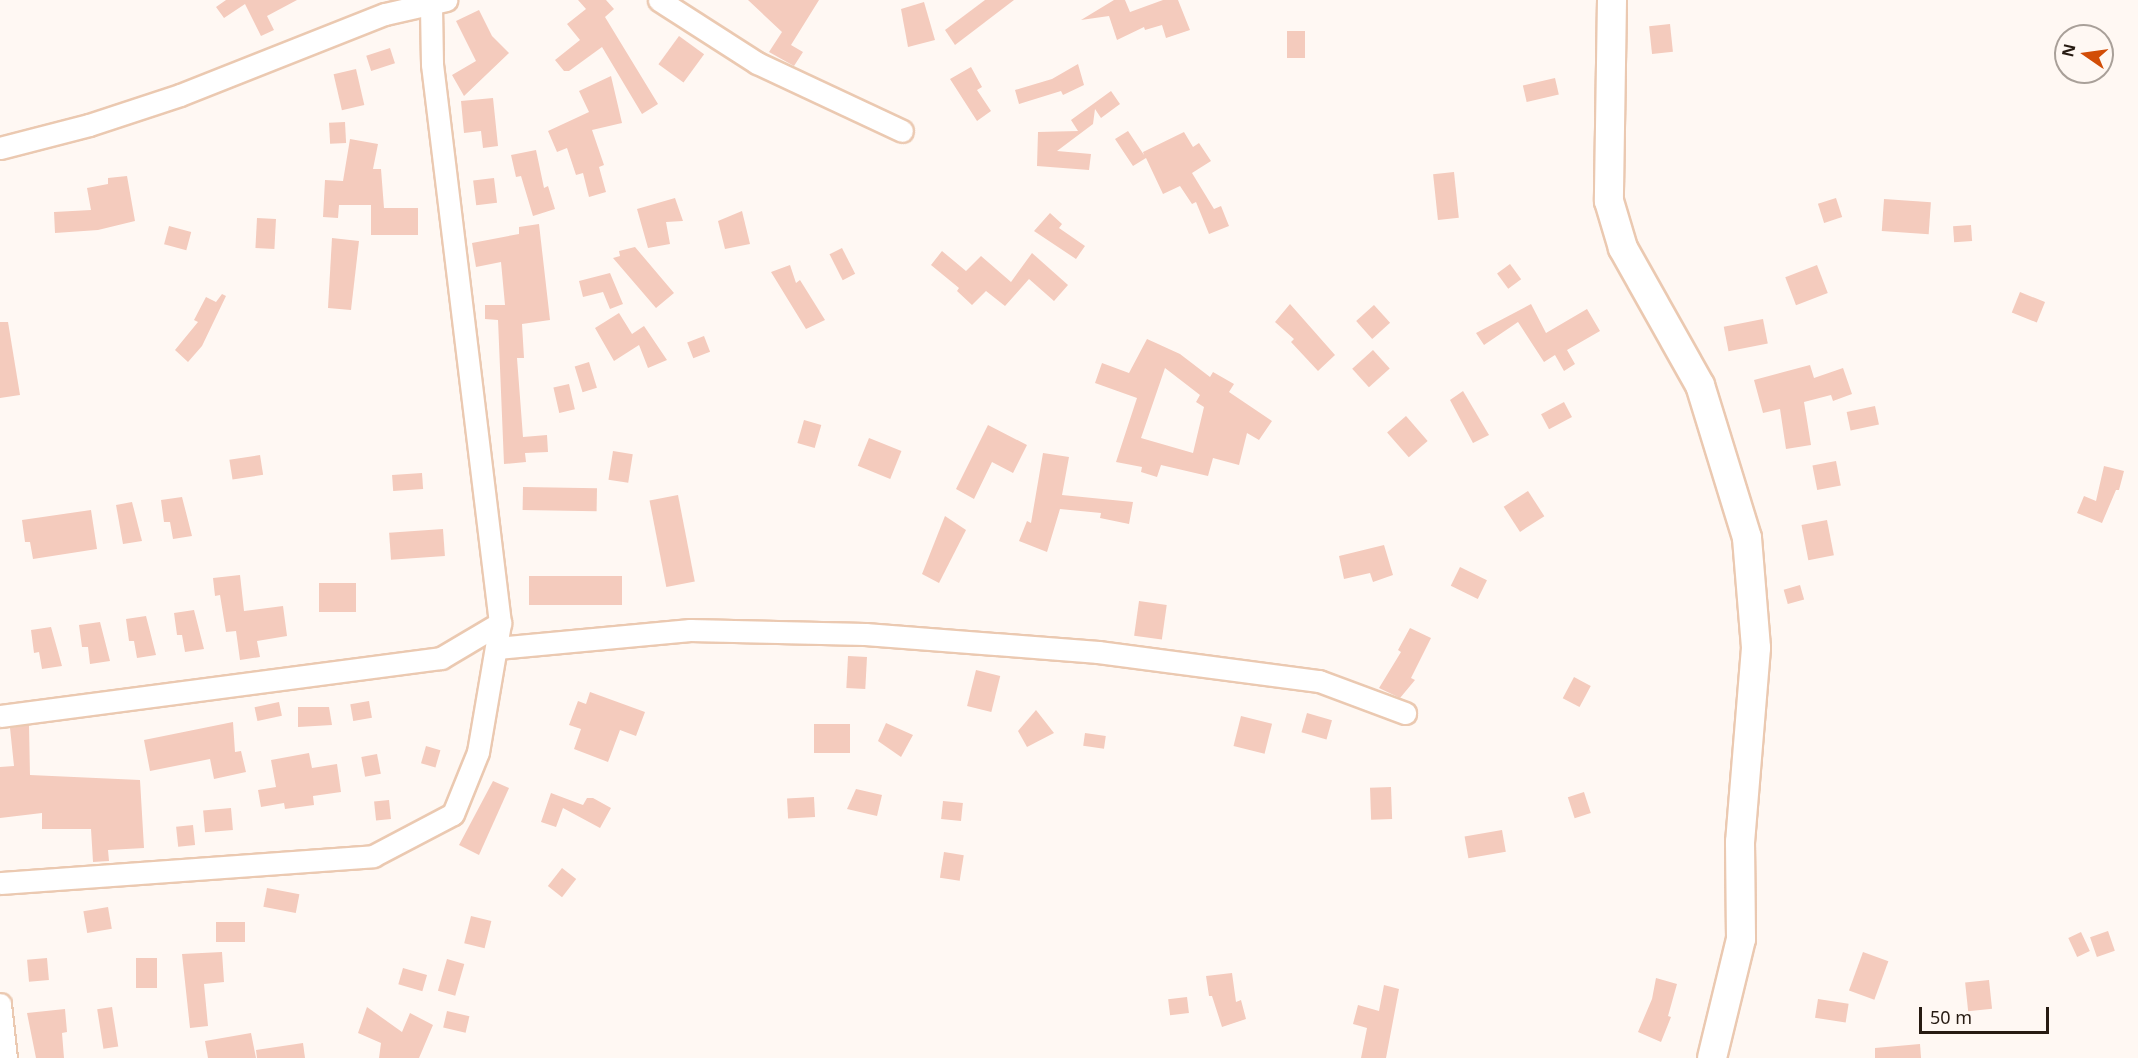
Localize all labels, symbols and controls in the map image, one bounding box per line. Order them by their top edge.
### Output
north arrow [2054,24,2114,84]
text: N [2056,42,2081,59]
scale bar [1922,995,2052,1033]
text: 50 m [1930,1005,1972,1029]

